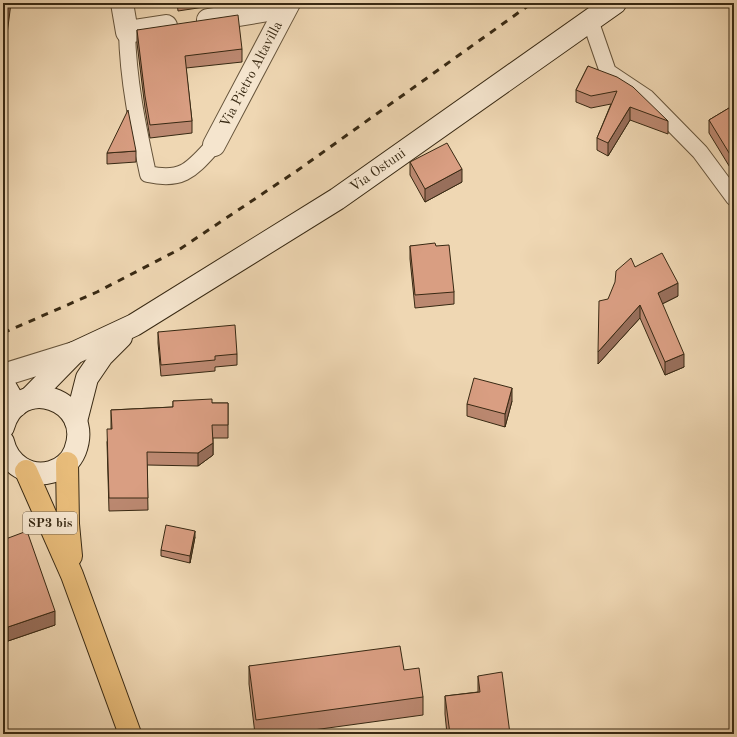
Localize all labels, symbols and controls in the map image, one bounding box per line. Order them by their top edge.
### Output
street label: Via Pietro Altavilla [218,19,285,130]
street label: Via Ostuni [347,146,408,195]
road number: SP3 bis [23,512,77,534]

